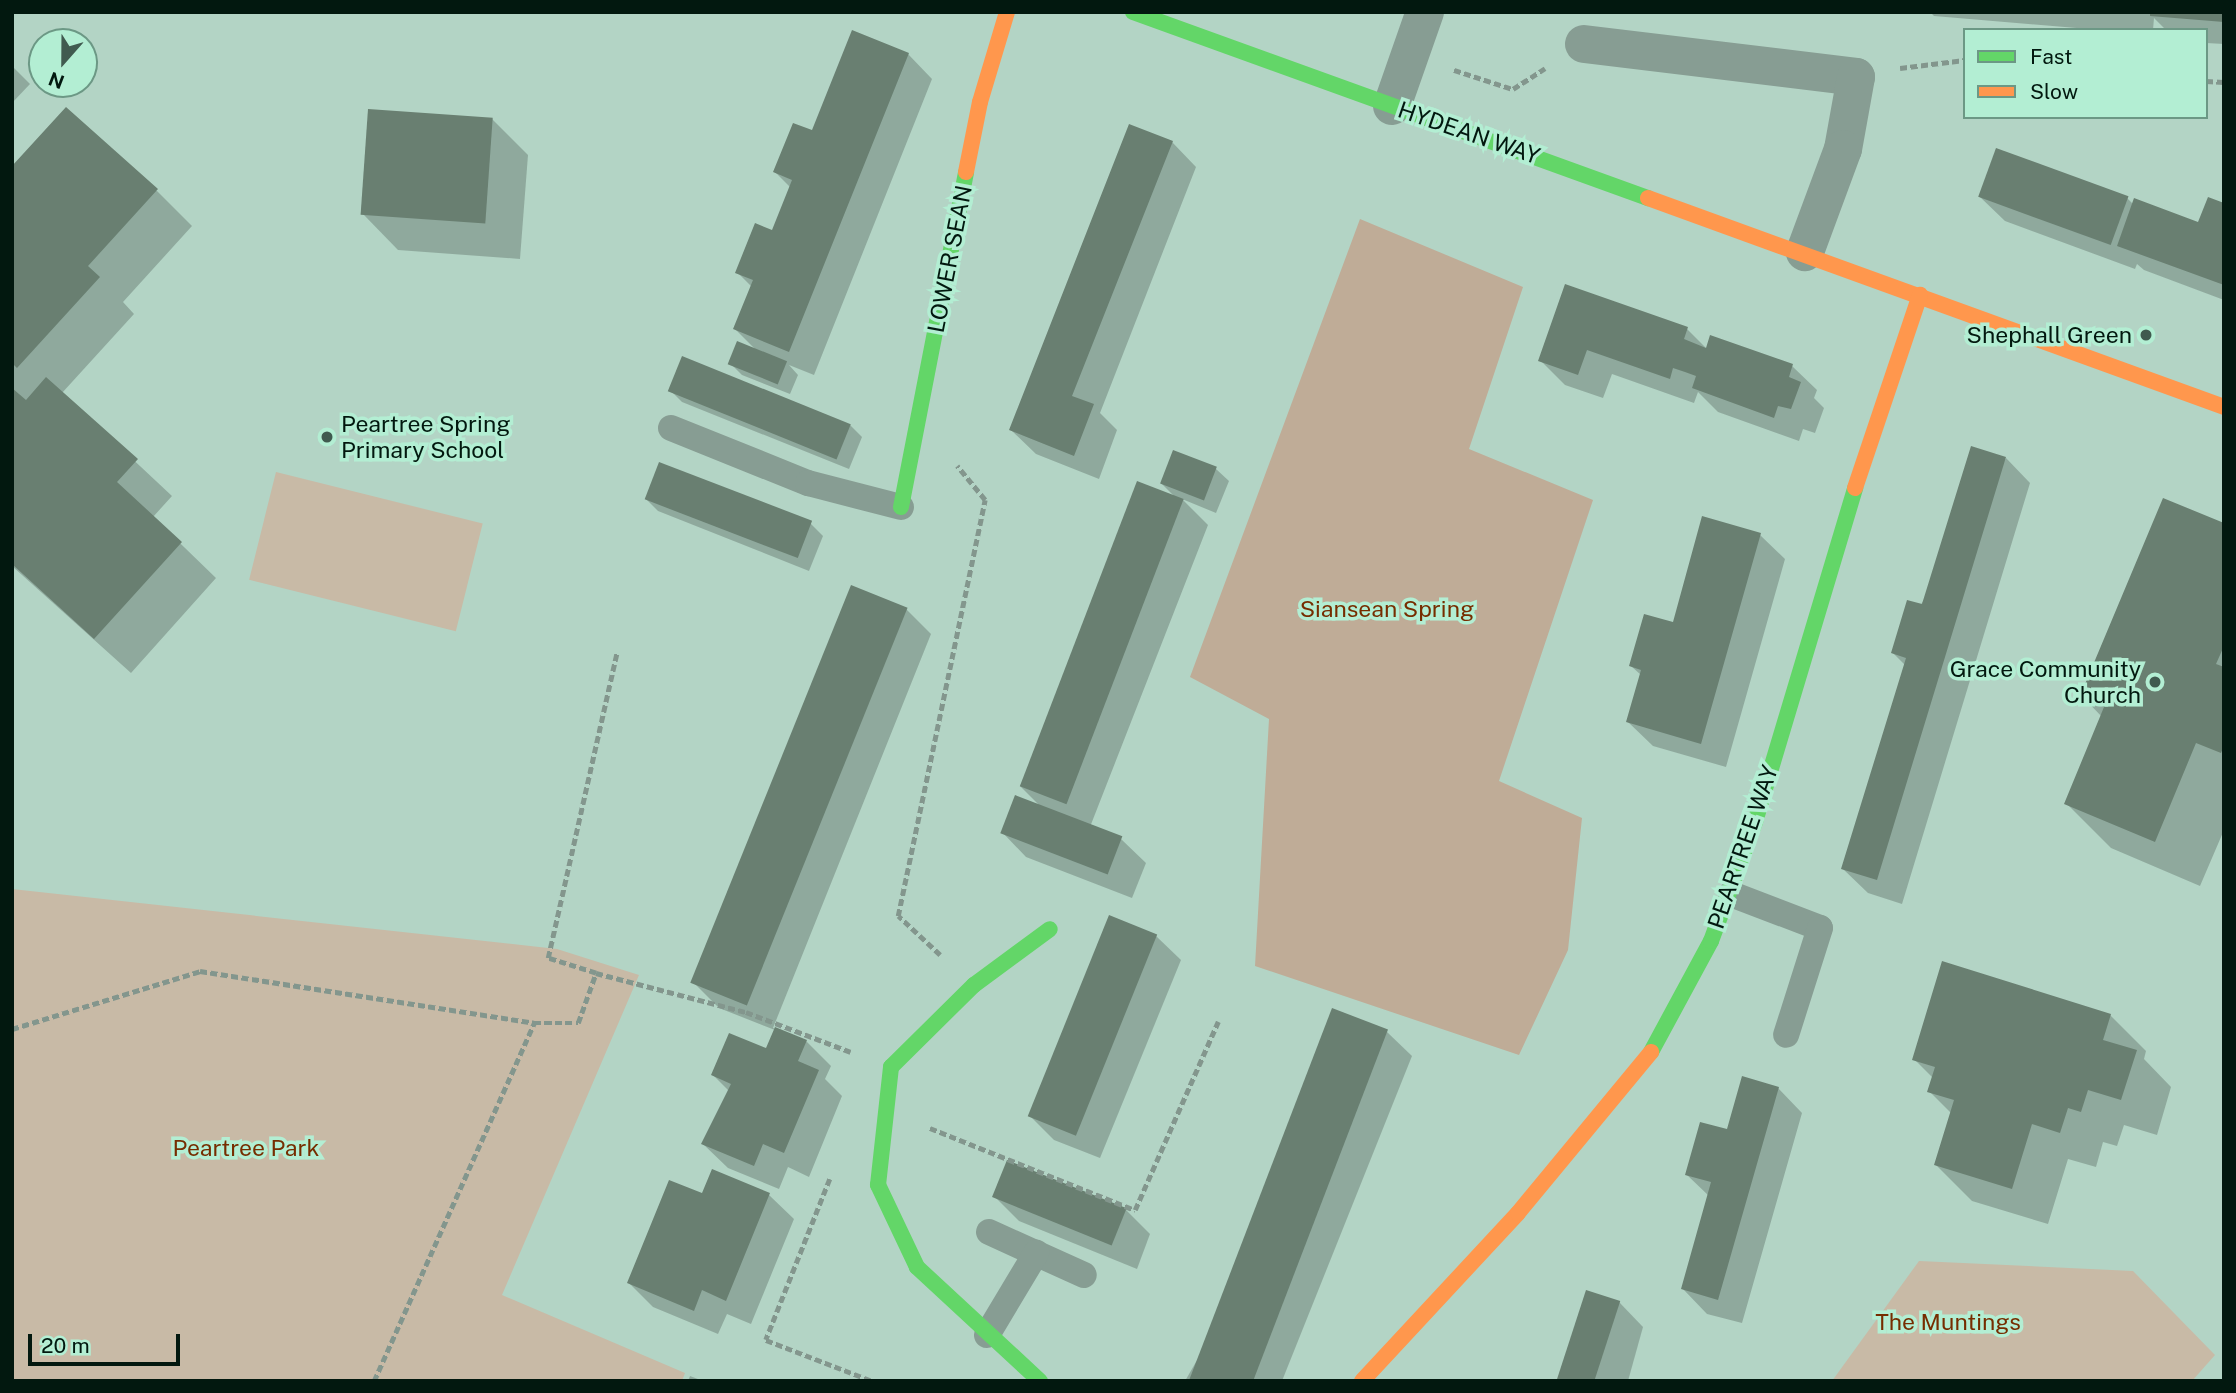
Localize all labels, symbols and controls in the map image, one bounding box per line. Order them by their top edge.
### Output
north arrow [28,28,98,98]
legend [1963,28,2208,119]
text: Fast [2030,44,2072,69]
text: N [45,68,67,94]
text: Slow [2030,79,2078,104]
street label: HYDEAN WAY [1394,96,1544,170]
street label: LOWER SEAN [922,183,978,335]
place label: Shephall Green [1966,321,2132,349]
marker: Shephall Green [2138,327,2154,343]
place label: Peartree Spring Primary School [341,410,511,464]
marker: Peartree Spring Primary School [319,429,335,445]
park label: Siansean Spring [1300,595,1474,623]
place label: Grace Community Church [1949,655,2141,709]
marker: Grace Community Church [2147,674,2163,690]
street label: PEARTREE WAY [1702,761,1784,933]
park label: Peartree Park [172,1134,320,1162]
park label: The Muntings [1875,1308,2021,1336]
scale bar [32,1320,184,1364]
text: 20 m [41,1333,90,1358]

